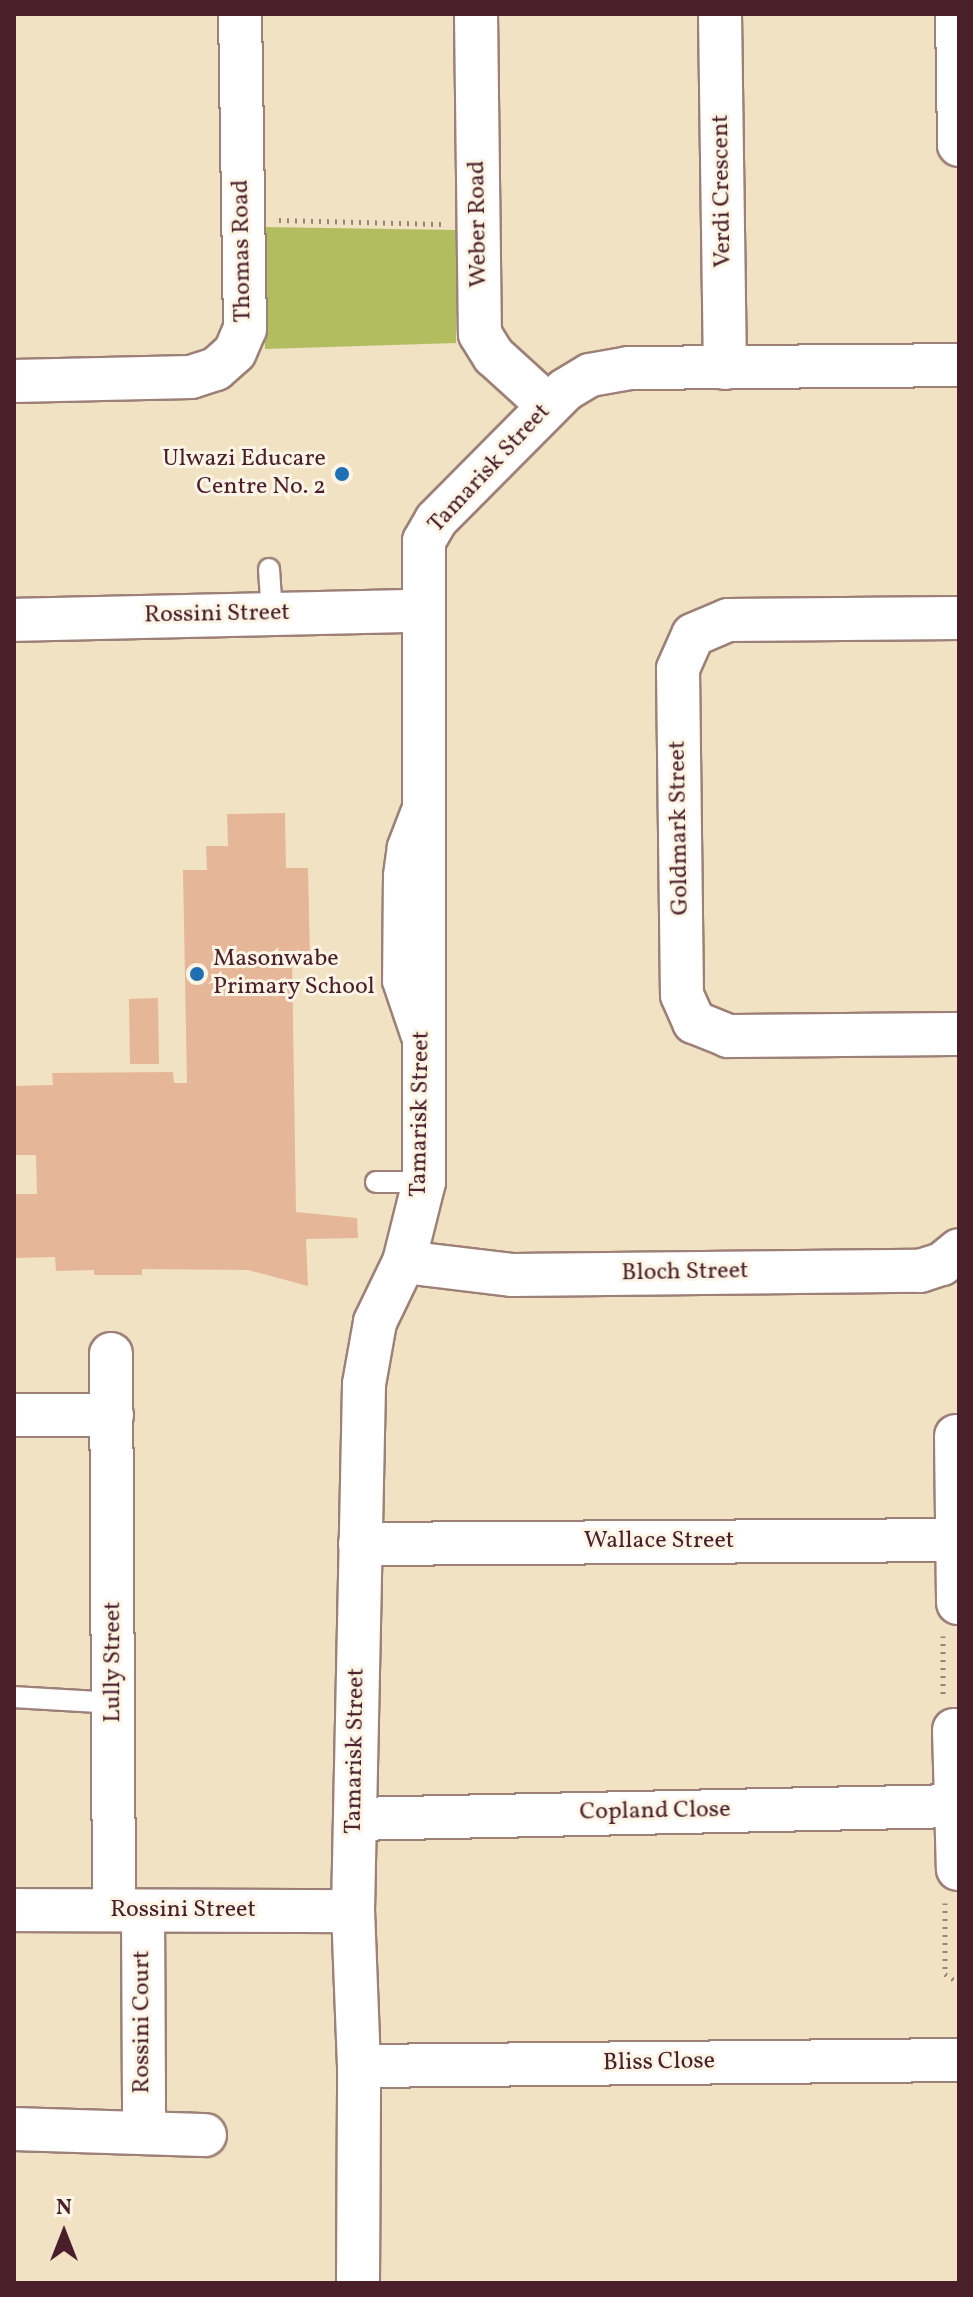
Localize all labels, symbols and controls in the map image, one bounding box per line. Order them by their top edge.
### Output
street label: Verdi Crescent [707,114,739,268]
street label: Weber Road [463,160,495,288]
street label: Thomas Road [227,179,259,323]
street label: Tamarisk Street [423,398,557,540]
place label: Ulwazi Educare Centre No. 2 [162,446,326,502]
marker: Ulwazi Educare Centre No. 2 [333,465,351,483]
street label: Rossini Street [144,599,290,631]
street label: Goldmark Street [664,740,696,916]
place label: Masonwabe Primary School [213,946,375,1002]
marker: Masonwabe Primary School [188,965,206,983]
street label: Tamarisk Street [405,1031,437,1197]
street label: Bloch Street [621,1257,749,1289]
street label: Wallace Street [584,1528,734,1556]
street label: Lully Street [100,1601,128,1723]
street label: Tamarisk Street [340,1668,372,1834]
street label: Copland Close [579,1796,731,1828]
street label: Rossini Street [110,1897,256,1925]
street label: Rossini Court [129,1950,157,2094]
street label: Bliss Close [603,2048,715,2078]
north arrow [24,2193,104,2273]
text: N [56,2193,72,2224]

